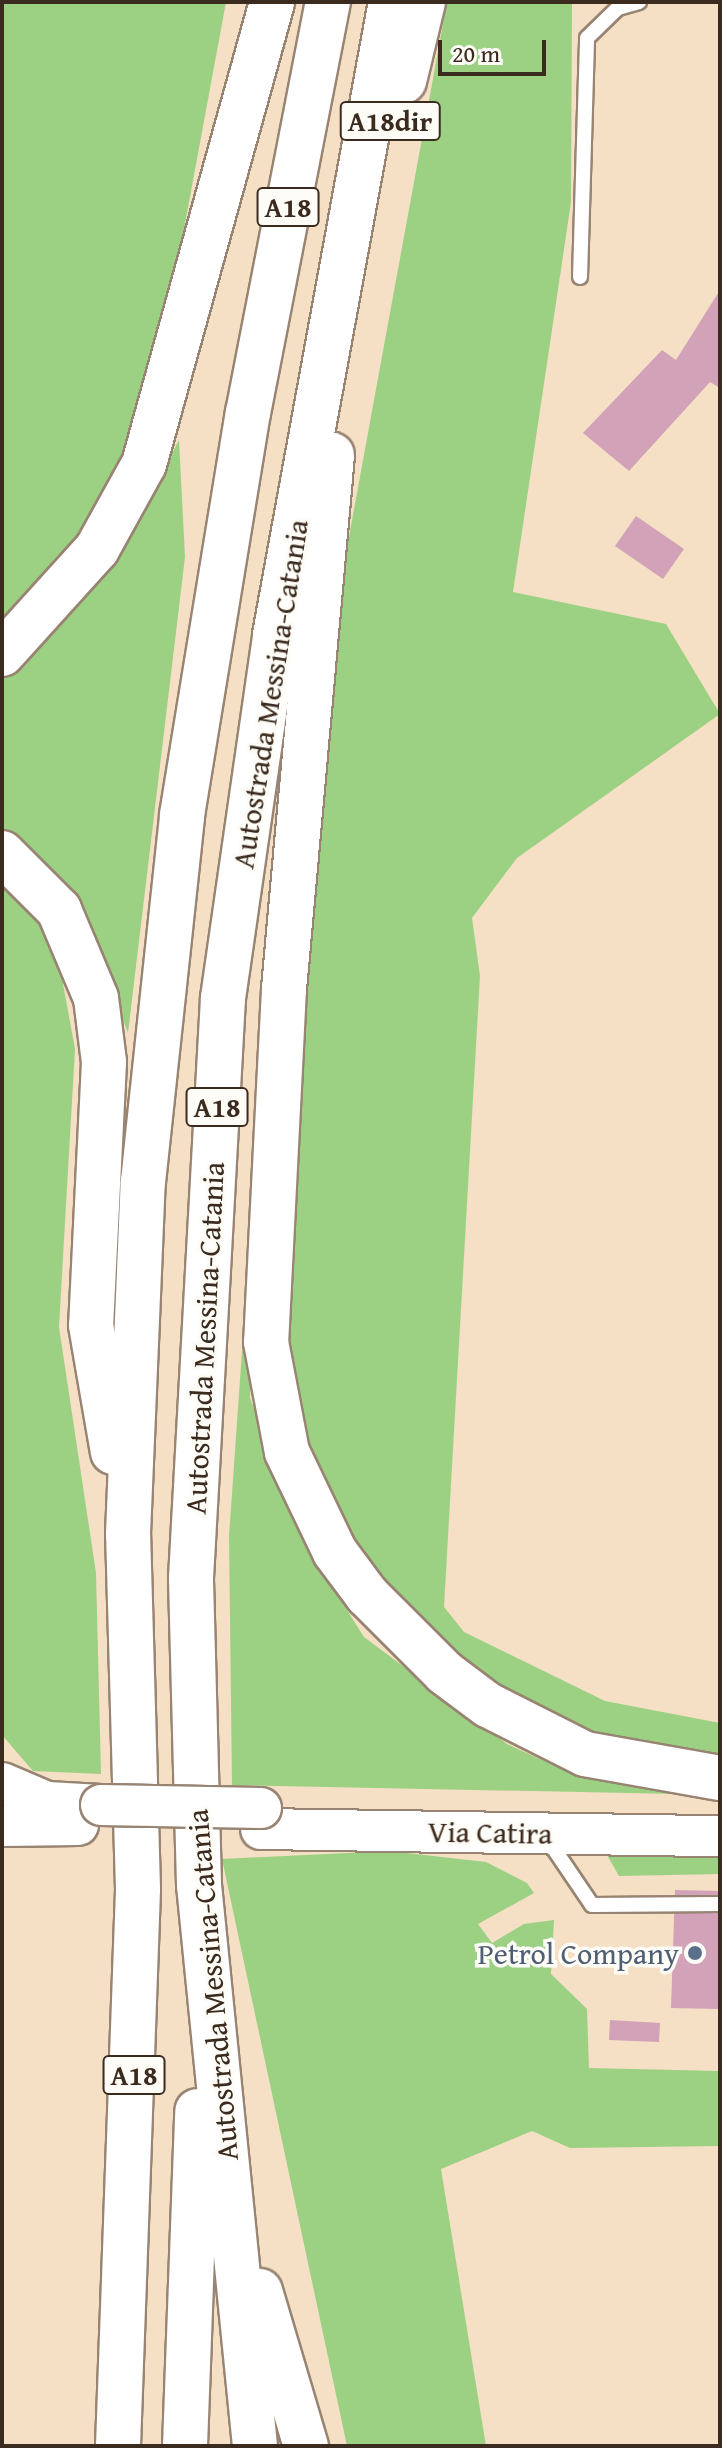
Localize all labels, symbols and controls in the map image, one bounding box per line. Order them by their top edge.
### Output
scale bar [442,24,550,74]
text: 20 m [452,36,500,71]
road number: A18dir [338,97,442,145]
road number: A18 [256,183,320,231]
street label: Autostrada Messina-Catania [225,517,315,871]
road number: A18 [185,1083,249,1131]
street label: Autostrada Messina-Catania [177,1161,231,1515]
street label: Autostrada Messina-Catania [179,1808,245,2162]
street label: Via Catira [427,1813,553,1851]
place label: Petrol Company [478,1935,679,1971]
marker: Petrol Company [686,1944,704,1962]
road number: A18 [102,2051,166,2099]

